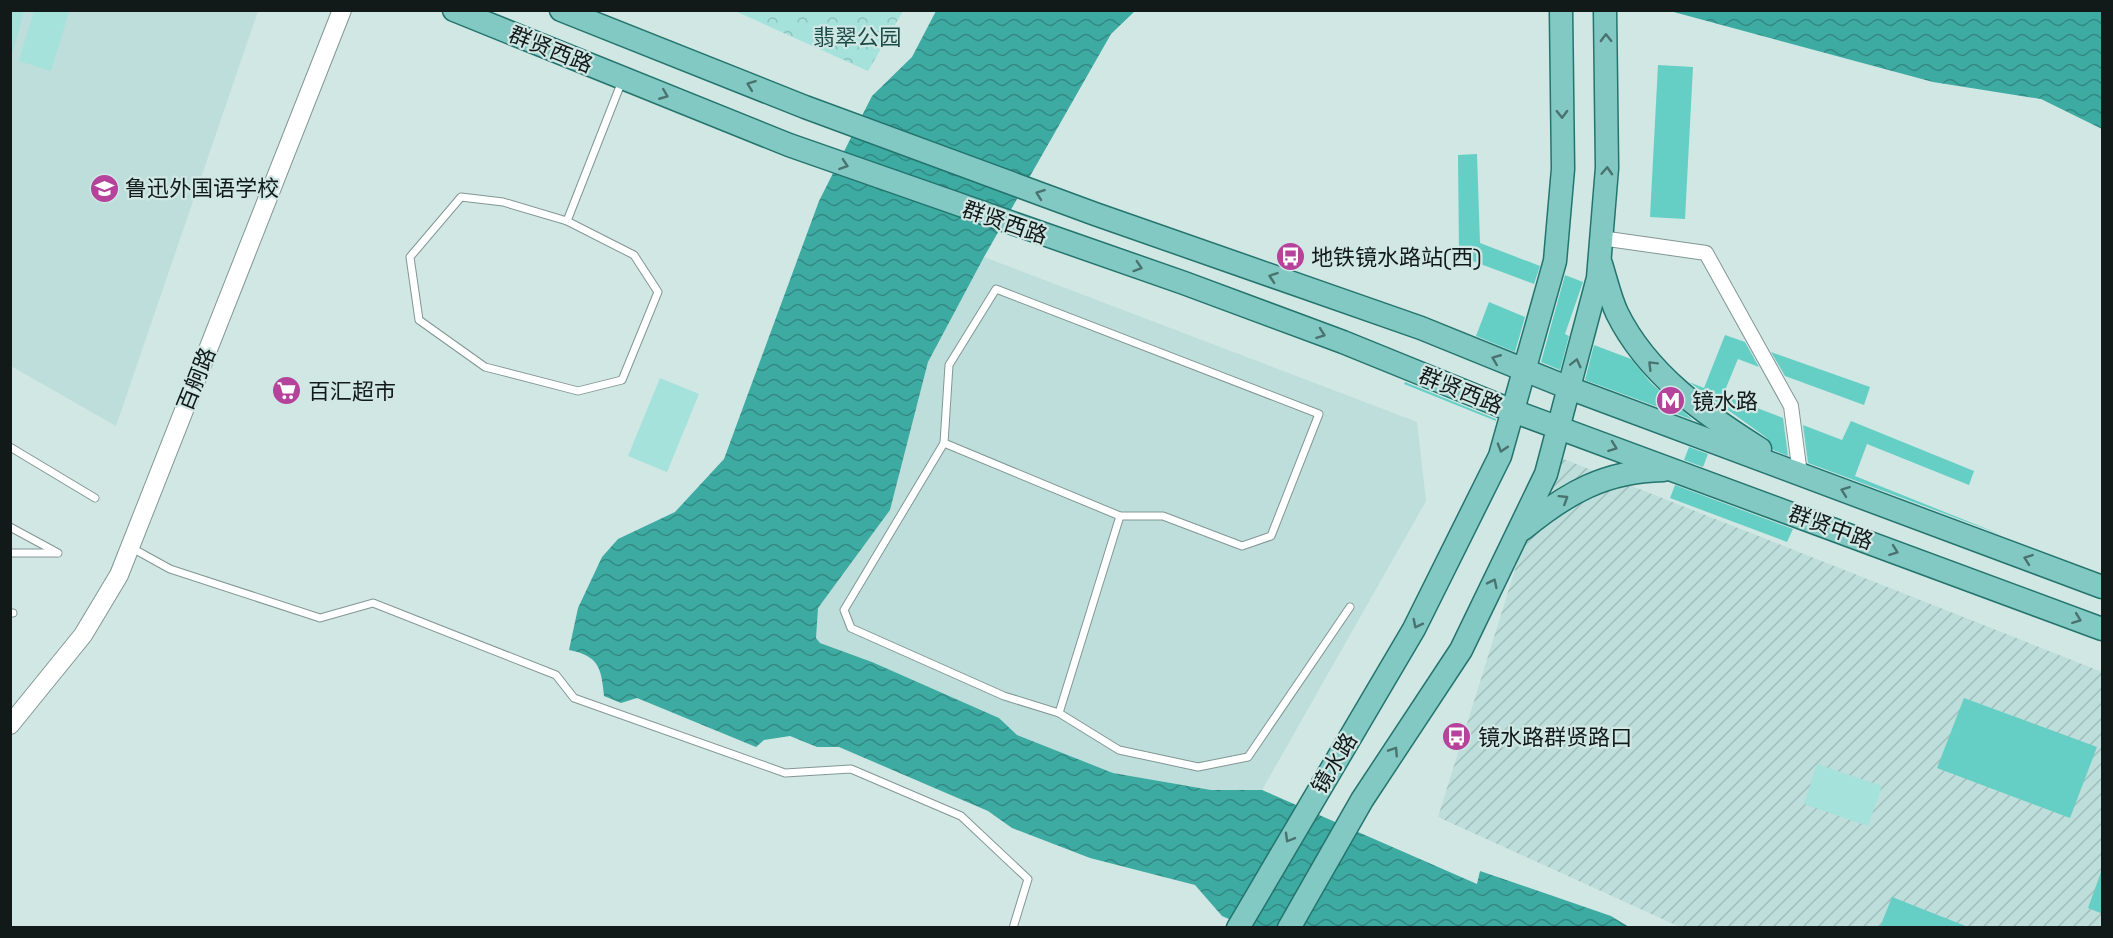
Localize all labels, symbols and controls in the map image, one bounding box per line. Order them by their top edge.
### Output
street label: 群贤西路 [505,20,597,78]
park label: 翡翠公园 [813,23,901,51]
one-way arrow [1600,34,1612,43]
one-way arrow [746,80,757,92]
one-way arrow [658,88,669,100]
one-way arrow [1556,110,1568,119]
one-way arrow [838,157,849,170]
one-way arrow [1600,166,1613,175]
school or university icon: 鲁迅外国语学校 [88,172,120,204]
place label: 鲁迅外国语学校 [125,174,279,202]
one-way arrow [1035,188,1046,201]
street label: 群贤西路 [959,194,1051,250]
bus stop icon: 地铁镜水路站(西) [1274,241,1306,273]
place label: 地铁镜水路站(西) [1311,243,1482,271]
one-way arrow [1132,260,1143,273]
one-way arrow [1268,271,1279,284]
one-way arrow [1315,327,1326,339]
street label: 百舸路 [171,343,221,415]
one-way arrow [1491,354,1502,366]
one-way arrow [1569,358,1581,368]
street label: 群贤西路 [1415,361,1507,419]
one-way arrow [1648,361,1659,371]
supermarket icon: 百汇超市 [271,375,303,407]
place label: 百汇超市 [308,377,396,405]
metro station icon: 镜水路 [1655,385,1687,417]
place label: 镜水路 [1692,387,1758,415]
one-way arrow [1607,440,1618,452]
one-way arrow [1497,442,1509,453]
one-way arrow [1841,486,1852,498]
one-way arrow [1558,494,1568,506]
street label: 群贤中路 [1785,499,1877,555]
one-way arrow [1889,544,1899,557]
one-way arrow [2023,554,2034,567]
one-way arrow [1486,579,1497,590]
one-way arrow [2071,612,2082,624]
one-way arrow [1412,617,1424,628]
bus stop icon: 镜水路群贤路口 [1441,721,1473,753]
place label: 镜水路群贤路口 [1478,723,1632,751]
street label: 镜水路 [1305,727,1363,799]
one-way arrow [1387,747,1398,758]
one-way arrow [1285,832,1297,842]

